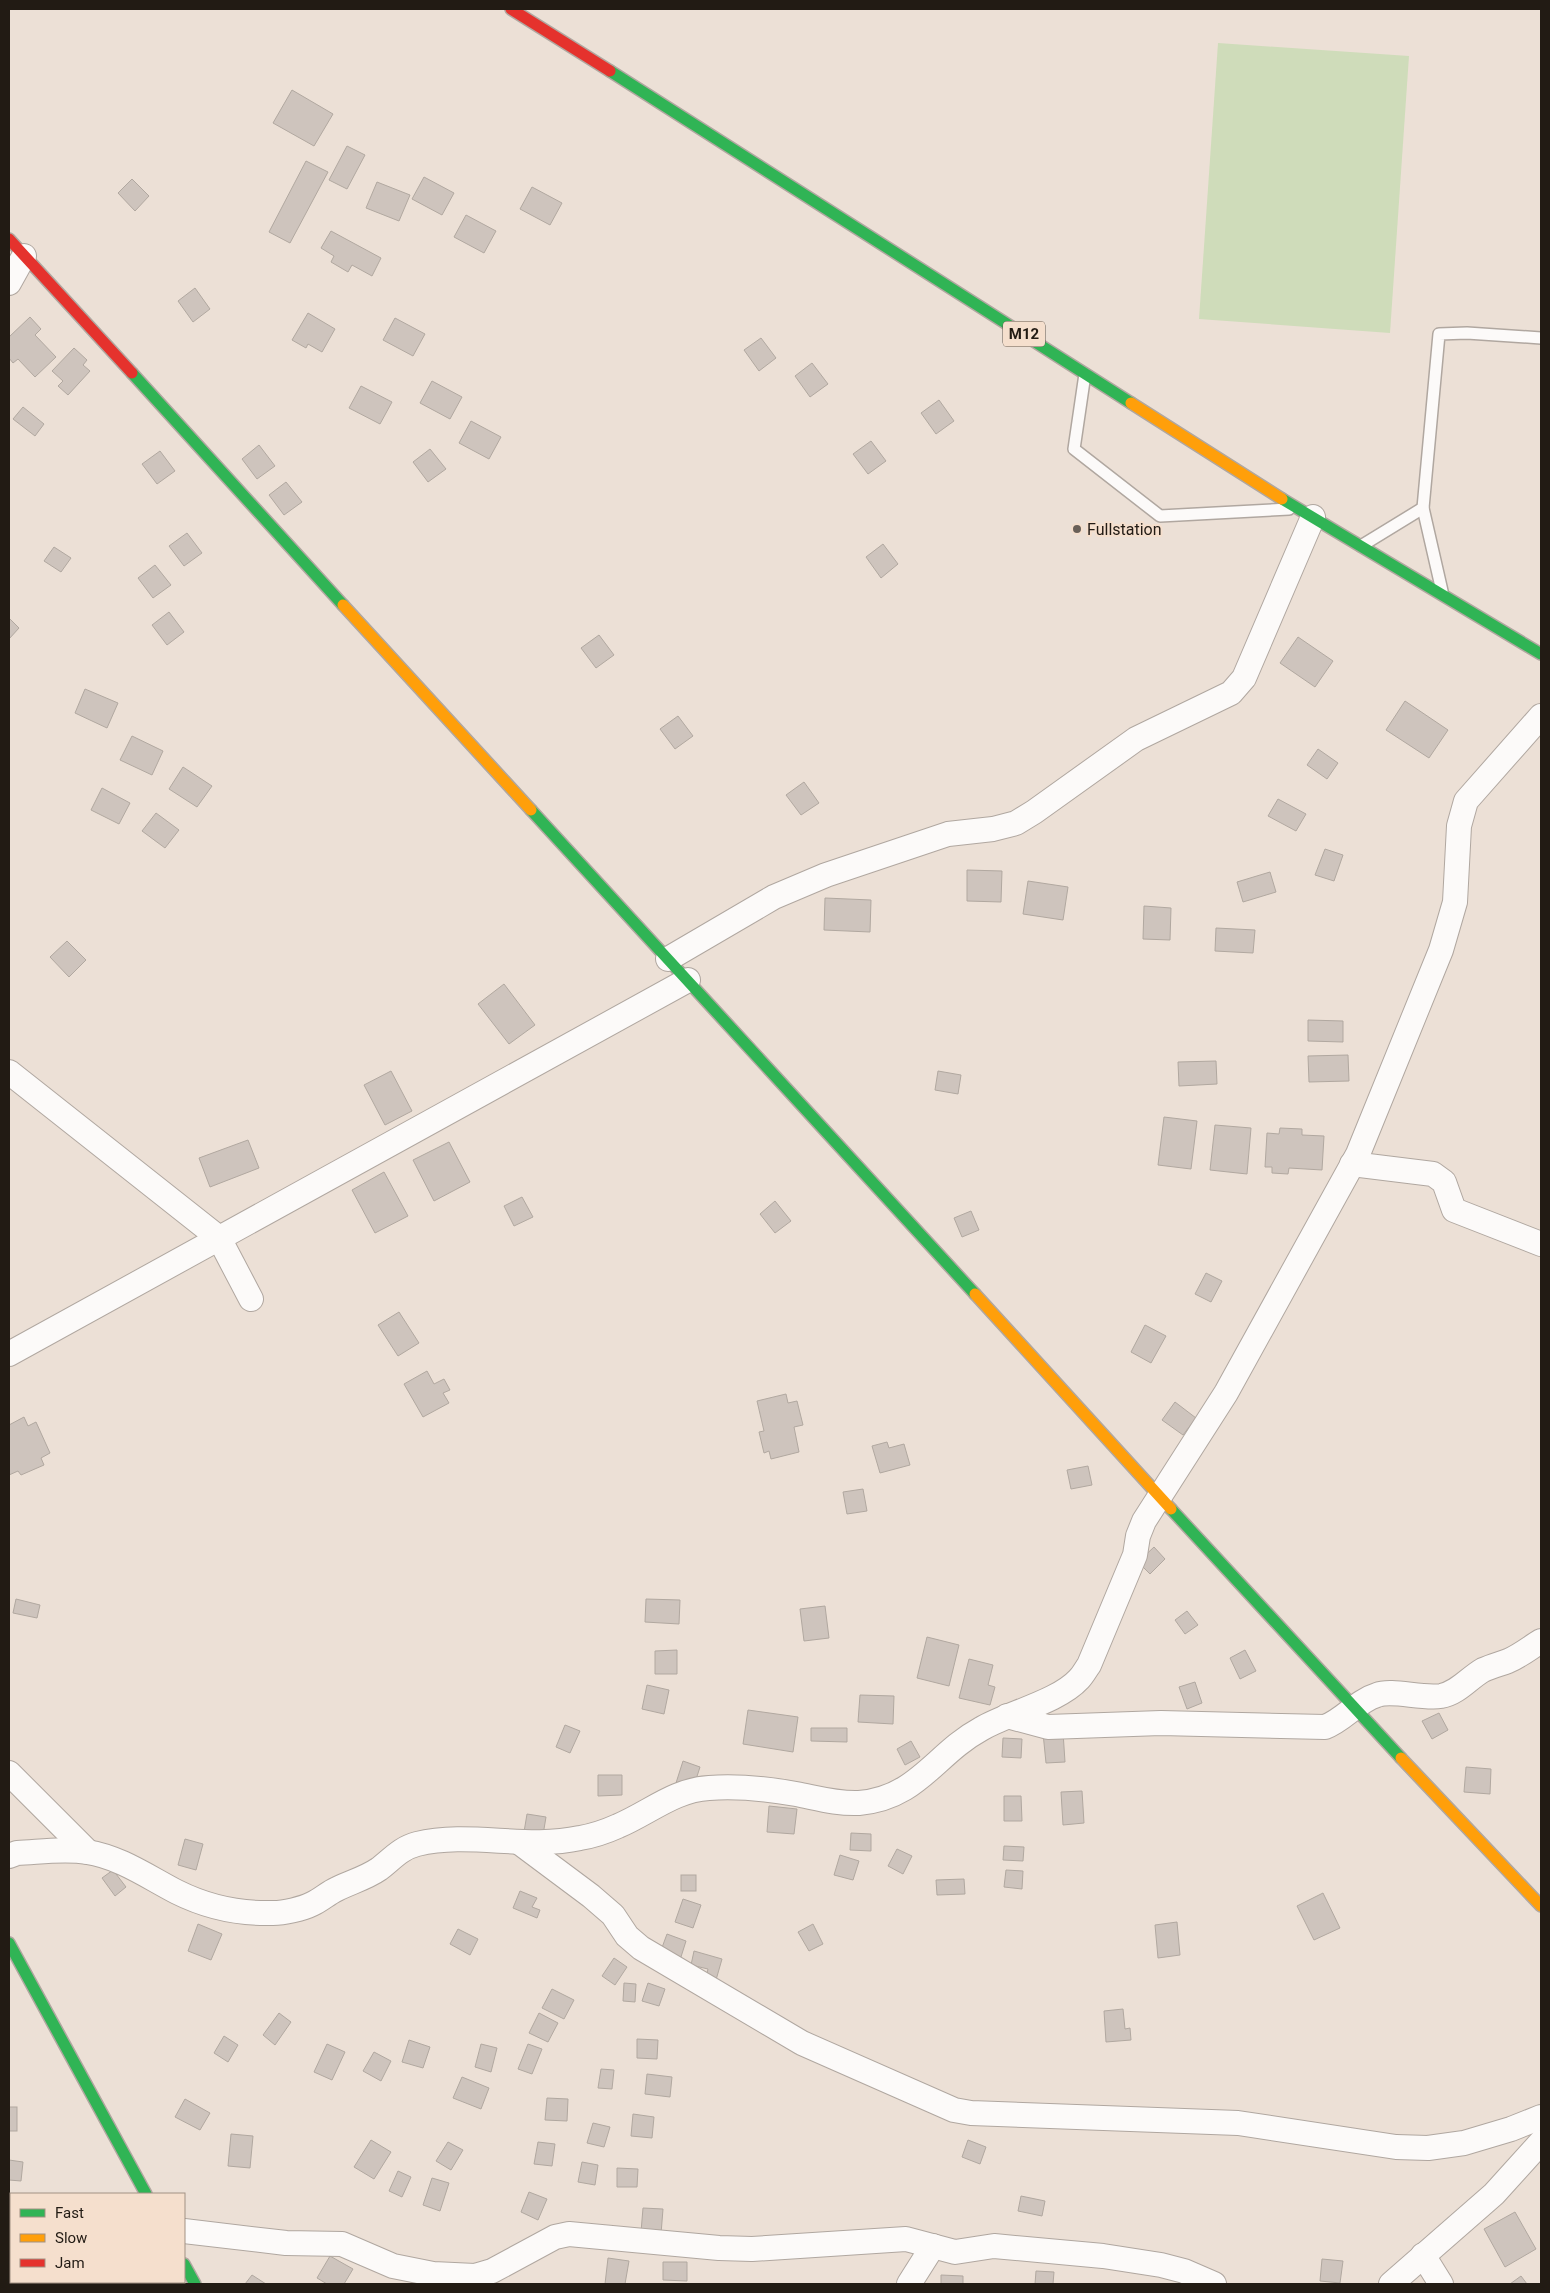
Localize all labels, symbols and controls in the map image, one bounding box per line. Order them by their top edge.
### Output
road number: M12 [1003,322,1045,346]
place label: Fullstation [1087,520,1162,539]
marker: Fullstation [1071,523,1083,535]
legend [10,2193,185,2283]
text: Fast [55,2204,84,2222]
text: Slow [55,2229,87,2247]
text: Jam [55,2254,85,2272]

